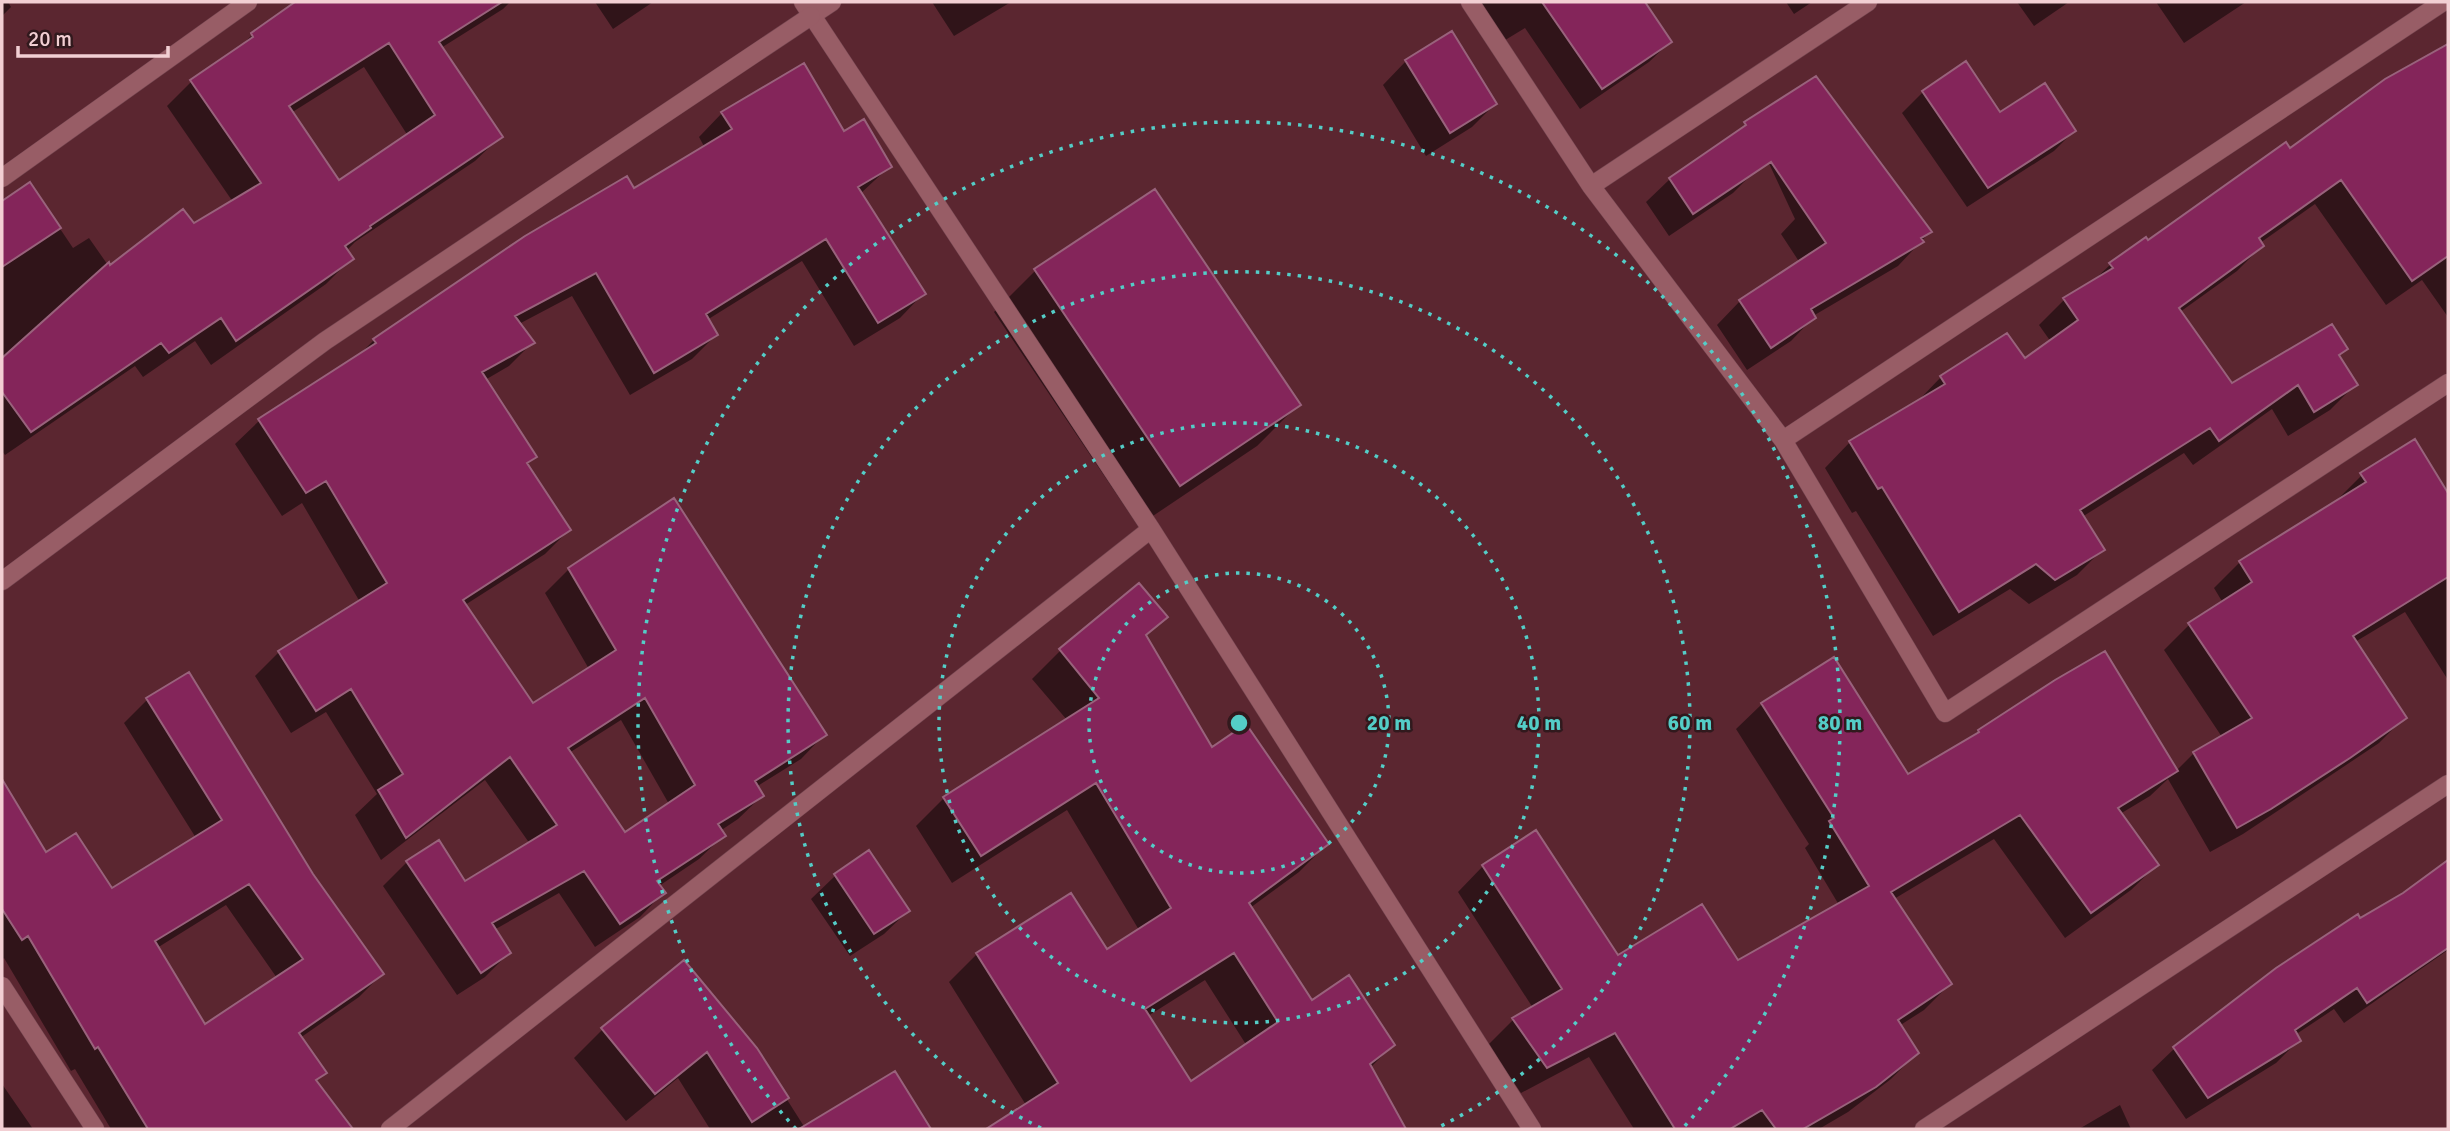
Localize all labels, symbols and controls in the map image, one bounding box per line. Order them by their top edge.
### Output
scale bar [18,14,168,58]
text: 20 m [28,26,72,52]
text: 20 m [1367,710,1411,736]
text: 40 m [1517,710,1561,736]
text: 60 m [1668,710,1712,736]
text: 80 m [1818,710,1862,736]
centre of rings [1227,711,1251,735]

